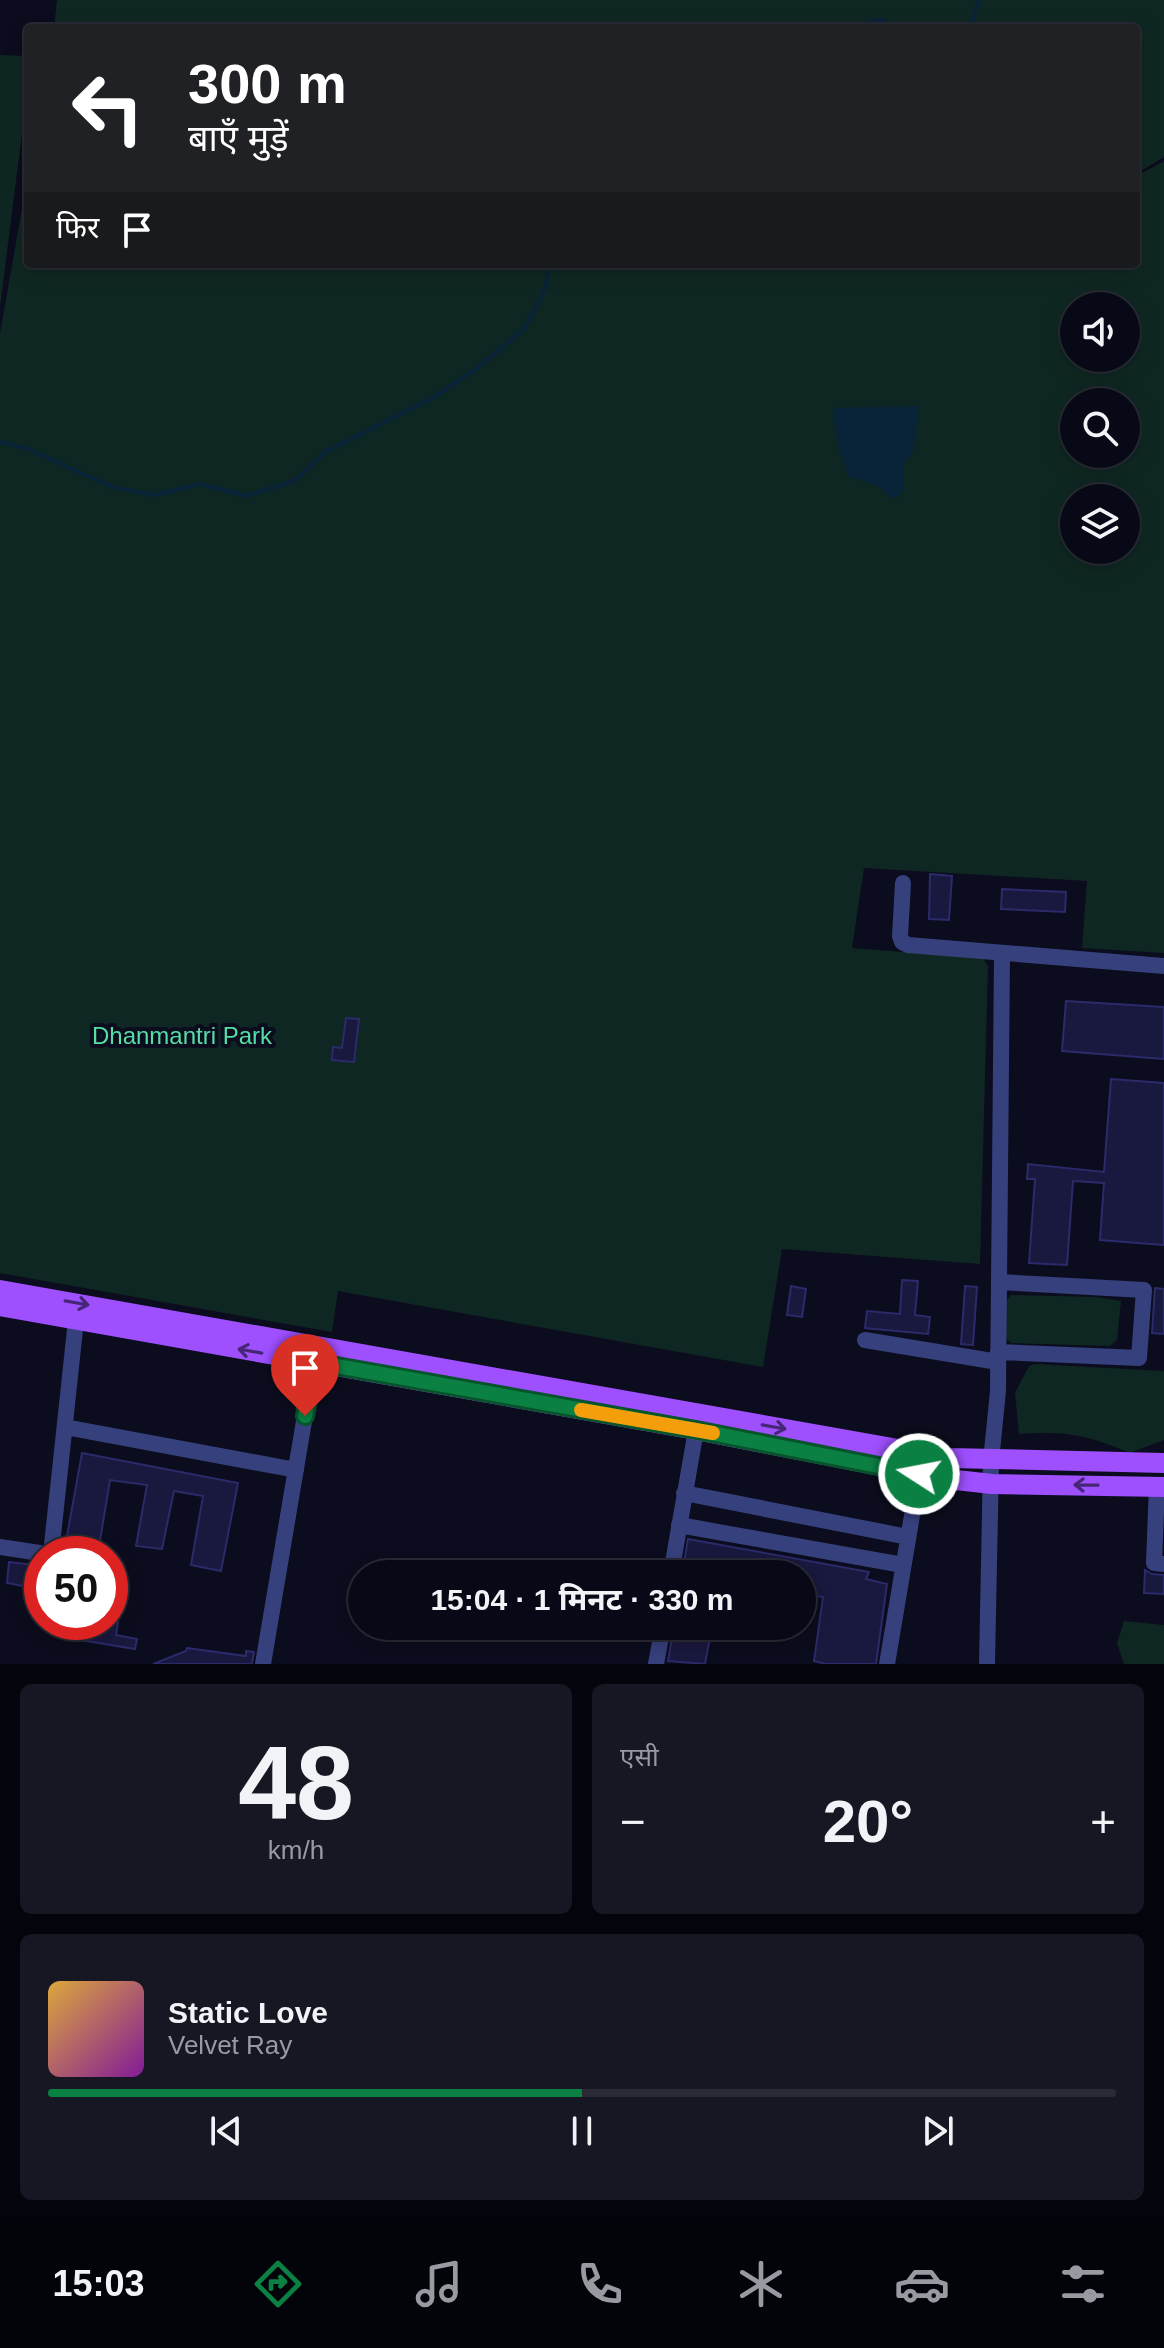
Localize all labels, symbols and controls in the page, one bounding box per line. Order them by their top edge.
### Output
text: 300 m [188,52,347,115]
icon: left [56,56,160,160]
text: बाएँ मुड़ें [188,118,289,159]
icon: arrive [115,208,159,252]
text: फिर [56,211,99,244]
map controls [1060,292,1140,564]
button: sound [1060,292,1140,372]
button: search [1060,388,1140,468]
button: layers [1060,484,1140,564]
park label: Dhanmantri Park [92,1022,273,1049]
one-way arrow [64,1297,89,1312]
pin [271,1334,339,1416]
one-way arrow [238,1342,263,1357]
icon: arrive [283,1346,327,1390]
one-way arrow [761,1420,786,1435]
position arrow [877,1432,961,1516]
one-way arrow [1073,1478,1100,1493]
speed limit sign: 50 [24,1536,128,1640]
text: 15:04 · 1 मिनट · 330 m [430,1583,734,1616]
text: 48 [238,1725,354,1841]
text: एसी [620,1742,659,1772]
text: 20° [823,1788,913,1855]
text: − [620,1797,646,1846]
text: + [1090,1797,1116,1846]
text: km/h [268,1835,324,1865]
text: Static Love [168,1996,328,2029]
text: Velvet Ray [168,2030,292,2060]
icon: previous [204,2109,248,2153]
icon: pause [560,2109,604,2153]
icon: next [916,2109,960,2153]
icon: directions [250,2256,306,2312]
icon: music [411,2256,467,2312]
icon: phone [572,2256,628,2312]
icon: climate [733,2256,789,2312]
icon: car [894,2256,950,2312]
icon: filters [1055,2256,1111,2312]
text: 15:03 [53,2263,145,2304]

